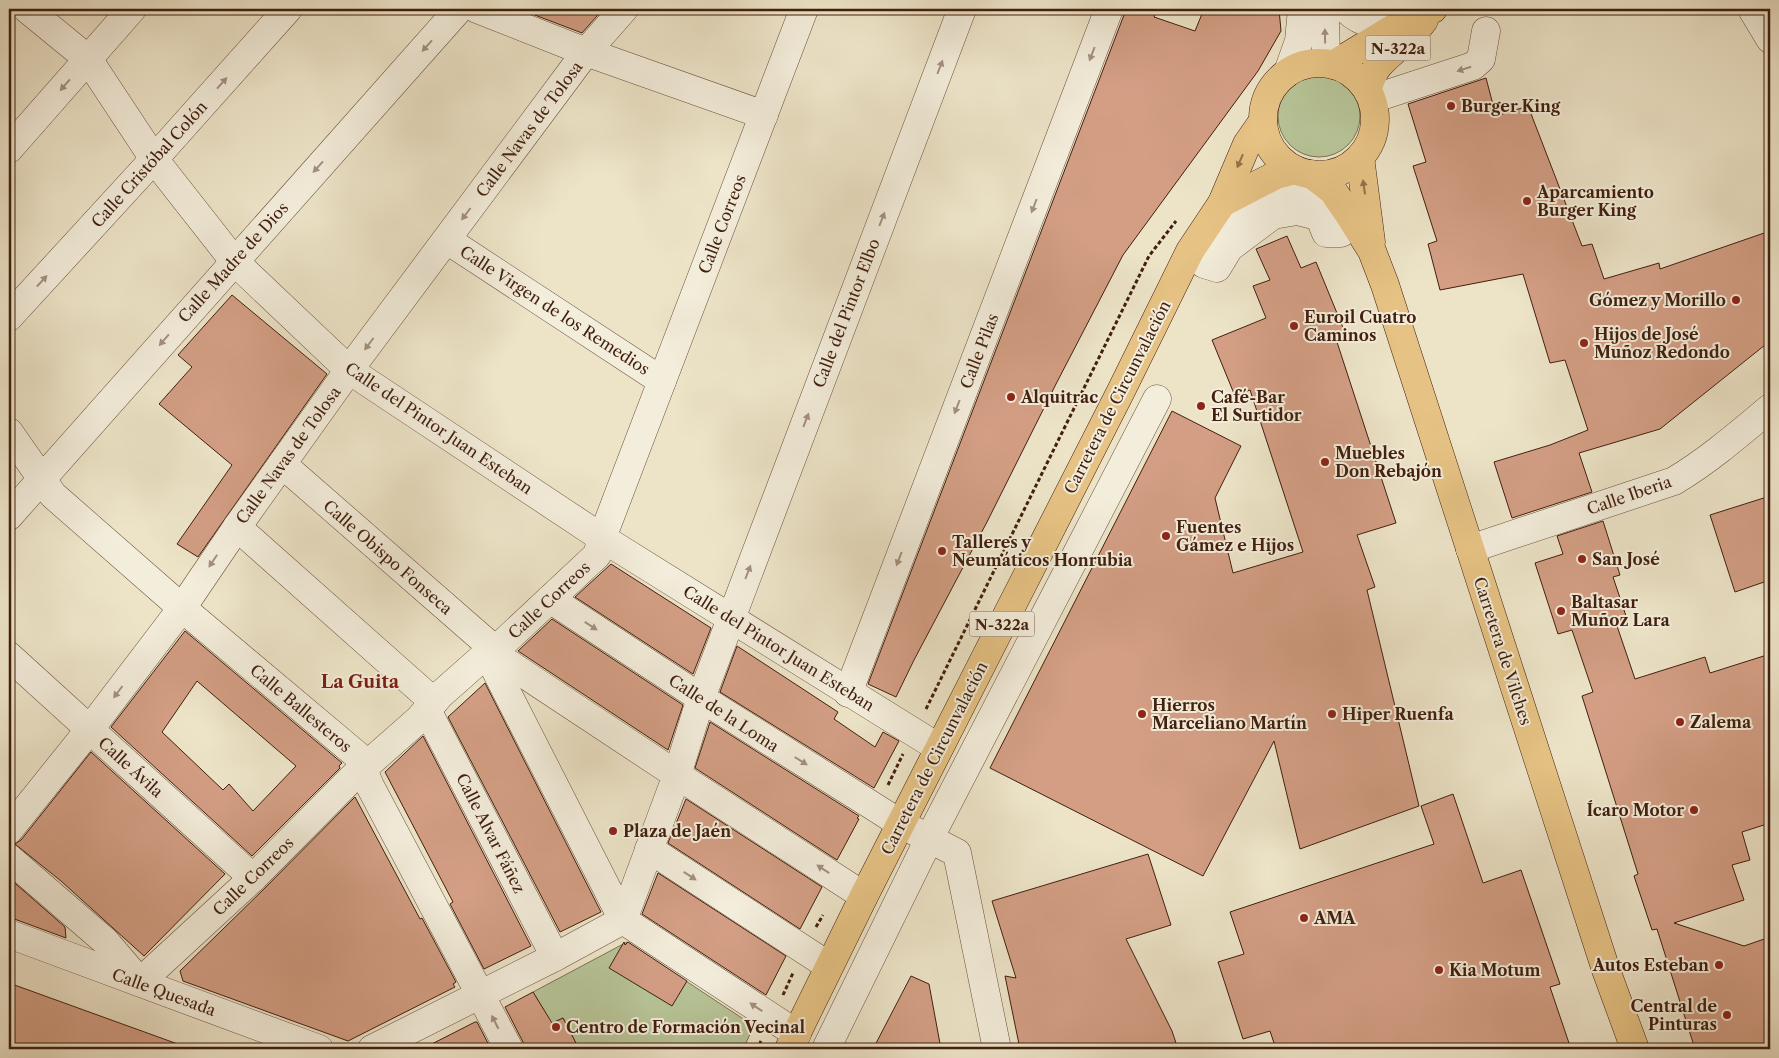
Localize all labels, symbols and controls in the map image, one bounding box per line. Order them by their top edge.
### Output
one-way arrow [1321,28,1329,44]
road number: N-322a [1366,36,1430,60]
one-way arrow [421,39,433,51]
one-way arrow [1088,47,1096,62]
street label: Calle Navas de Tolosa [471,57,587,201]
one-way arrow [936,59,944,74]
one-way arrow [1456,66,1471,73]
one-way arrow [216,77,227,90]
one-way arrow [59,78,71,90]
place label: Burger King [1461,96,1561,116]
street label: Calle Cristóbal Colón [87,97,211,231]
marker: Burger King [1445,100,1457,112]
one-way arrow [1236,154,1244,168]
one-way arrow [313,160,324,173]
street label: Calle Correos [694,172,750,276]
one-way arrow [1359,178,1367,194]
place label: Aparcamiento Burger King [1536,182,1654,220]
marker: Aparcamiento Burger King [1521,195,1533,207]
street label: Calle Madre de Dios [174,198,292,326]
one-way arrow [1030,199,1038,214]
one-way arrow [461,207,472,220]
one-way arrow [878,211,886,226]
street label: Calle del Pintor Elbo [808,235,884,390]
street label: Calle Virgen de los Remedios [456,241,654,379]
one-way arrow [36,276,48,288]
place label: Gómez y Morillo [1589,290,1726,310]
marker: Gómez y Morillo [1730,294,1742,306]
street label: Carretera de Circunvalación [1059,297,1175,497]
place label: Euroil Cuatro Caminos [1304,307,1416,345]
street label: Calle Pilas [955,310,1003,392]
marker: Euroil Cuatro Caminos [1288,320,1300,332]
place label: Hijos de José Muñoz Redondo [1594,324,1730,362]
one-way arrow [158,334,170,346]
one-way arrow [364,337,374,351]
marker: Hijos de José Muñoz Redondo [1578,337,1590,349]
street label: Calle del Pintor Juan Esteban [342,358,536,498]
street label: Calle Navas de Tolosa [231,382,345,528]
place label: Alquitrac [1020,387,1098,407]
place label: Café-Bar El Surtidor [1211,387,1302,425]
marker: Alquitrac [1005,391,1017,403]
one-way arrow [953,400,961,415]
marker: Café-Bar El Surtidor [1195,400,1207,412]
one-way arrow [802,412,810,427]
place label: Muebles Don Rebajón [1335,443,1442,481]
marker: Muebles Don Rebajón [1319,456,1331,468]
street label: Calle Iberia [1584,471,1674,519]
street label: Calle Obispo Fonseca [319,495,457,619]
place label: Fuentes Gámez e Hijos [1176,517,1294,555]
marker: Fuentes Gámez e Hijos [1160,530,1172,542]
place label: Talleres y Neumáticos Honrubia [952,532,1133,570]
marker: Talleres y Neumáticos Honrubia [936,545,948,557]
place label: San José [1592,549,1660,569]
one-way arrow [895,552,903,567]
marker: San José [1576,553,1588,565]
one-way arrow [209,555,218,568]
street label: Calle Correos [504,557,594,643]
one-way arrow [744,564,752,579]
street label: Carretera de Vilches [1470,574,1536,728]
street label: Calle del Pintor Juan Esteban [680,581,878,715]
place label: Baltasar Muñoz Lara [1571,592,1670,630]
marker: Baltasar Muñoz Lara [1555,605,1567,617]
road number: N-322a [970,612,1034,636]
one-way arrow [584,621,597,630]
street label: Carretera de Circunvalación [876,658,992,858]
street label: Calle Ballesteros [246,660,356,756]
street label: Calle de la Loma [665,670,783,756]
district label: La Guita [321,671,400,693]
one-way arrow [112,685,123,698]
place label: Hierros Marceliano Martín [1152,695,1307,733]
place label: Hiper Ruenfa [1342,704,1454,724]
marker: Hierros Marceliano Martín [1136,708,1148,720]
marker: Hiper Ruenfa [1326,708,1338,720]
place label: Zalema [1690,712,1752,732]
marker: Zalema [1674,716,1686,728]
street label: Calle Ávila [94,733,168,802]
one-way arrow [794,756,807,766]
street label: Calle Alvar Fáñez [452,770,530,896]
place label: Ícaro Motor [1587,800,1684,820]
marker: Ícaro Motor [1688,804,1700,816]
place label: Plaza de Jaén [623,821,731,841]
marker: Plaza de Jaén [607,825,619,837]
street label: Calle Correos [208,832,298,920]
one-way arrow [817,864,830,874]
one-way arrow [683,871,696,881]
place label: AMA [1313,908,1356,928]
marker: AMA [1298,912,1310,924]
place label: Autos Esteban [1592,955,1709,975]
marker: Autos Esteban [1713,959,1725,971]
place label: Kia Motum [1449,960,1540,980]
street label: Calle Quesada [109,964,219,1020]
marker: Kia Motum [1433,964,1445,976]
place label: Central de Pinturas [1630,996,1717,1034]
one-way arrow [749,1003,763,1012]
marker: Central de Pinturas [1721,1009,1733,1021]
one-way arrow [491,1015,499,1029]
place label: Centro de Formación Vecinal [566,1017,805,1037]
marker: Centro de Formación Vecinal [550,1021,562,1033]

